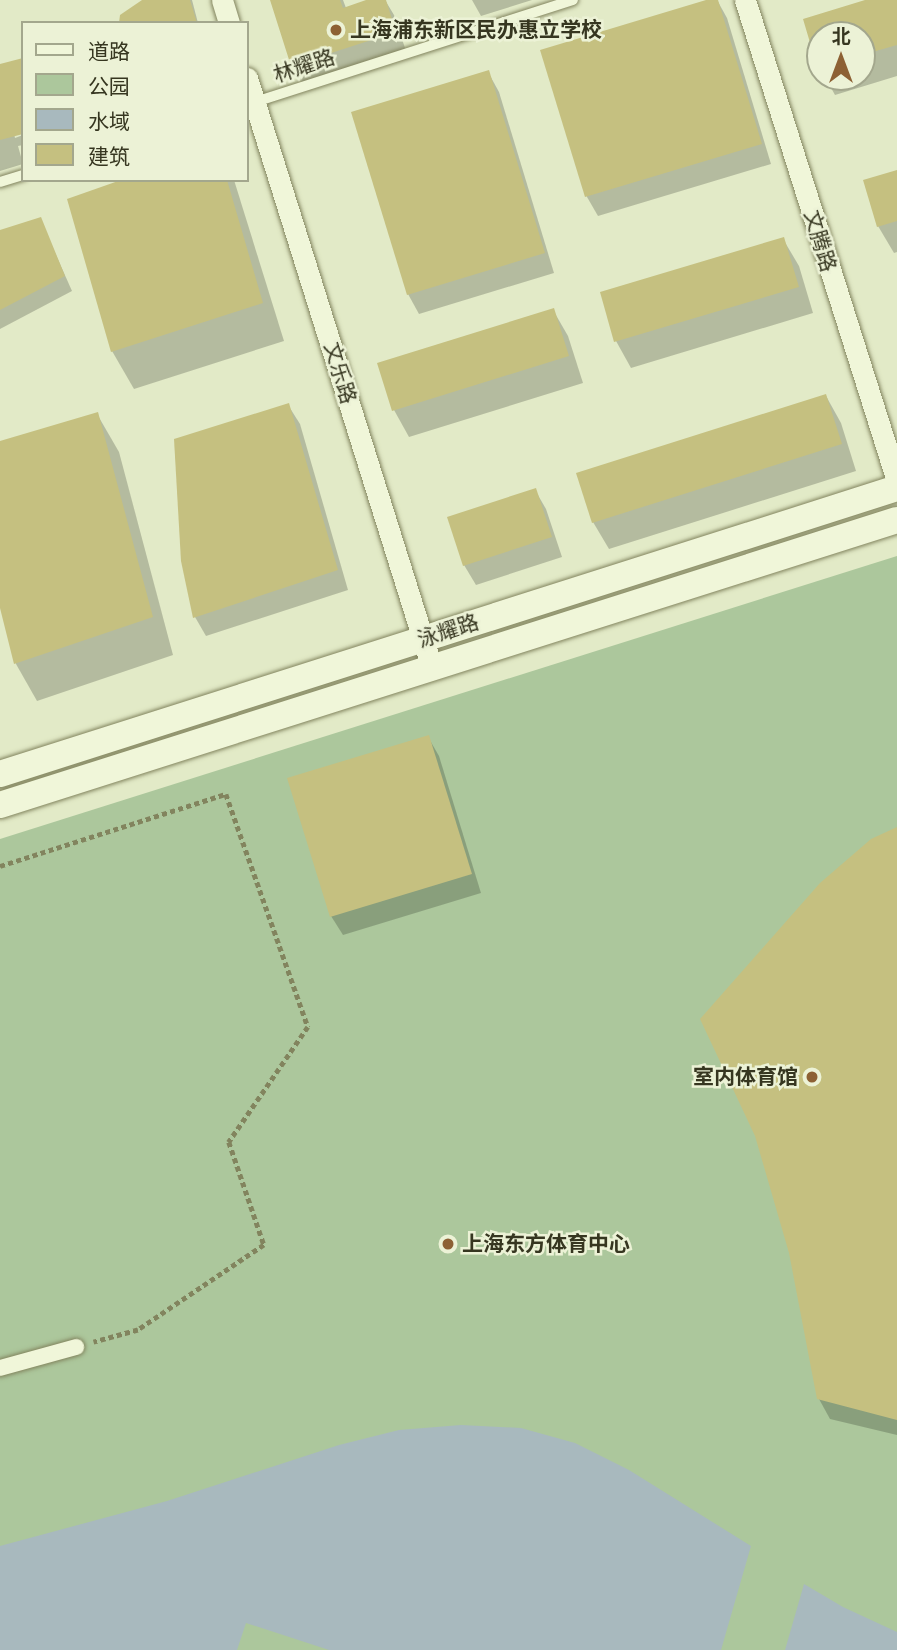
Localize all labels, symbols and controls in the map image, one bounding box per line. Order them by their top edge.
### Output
place label: 上海浦东新区民办惠立学校 [350,17,602,43]
legend [21,21,248,182]
north arrow [806,21,876,91]
marker: 上海浦东新区民办惠立学校 [328,22,344,38]
text: 北 [831,25,851,48]
text: 道路 [88,39,130,65]
street label: 林耀路 [270,44,338,88]
text: 公园 [88,74,130,100]
text: 水域 [88,109,130,135]
text: 建筑 [88,144,130,170]
street label: 文腾路 [799,207,841,275]
street label: 文乐路 [319,339,361,407]
street label: 泳耀路 [414,609,482,653]
place label: 室内体育馆 [693,1064,798,1090]
marker: 室内体育馆 [804,1069,820,1085]
place label: 上海东方体育中心 [462,1231,630,1257]
marker: 上海东方体育中心 [440,1236,456,1252]

